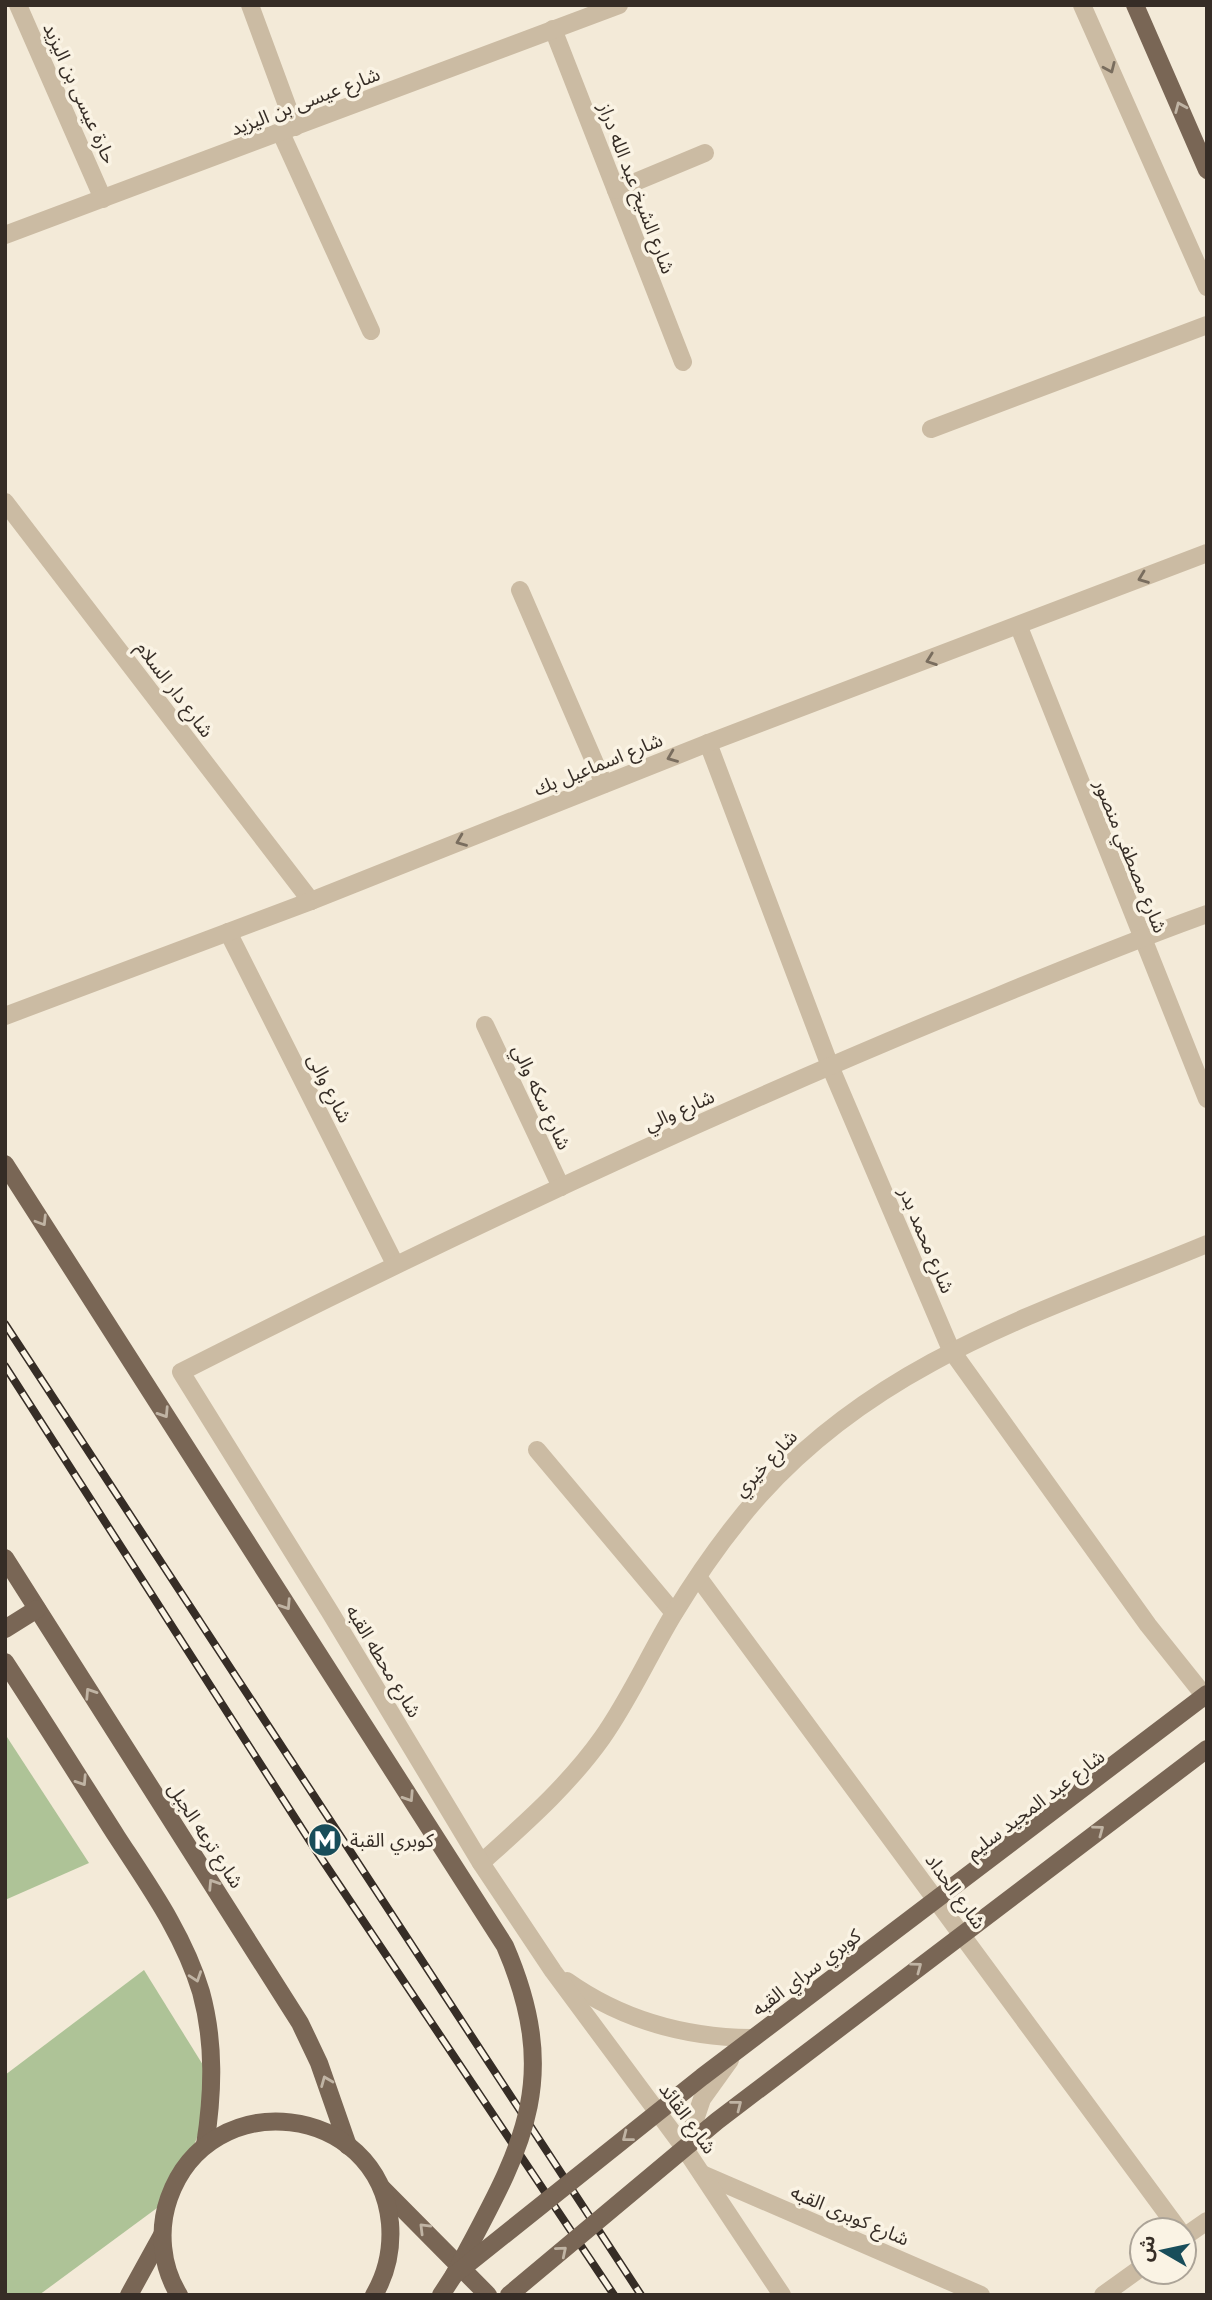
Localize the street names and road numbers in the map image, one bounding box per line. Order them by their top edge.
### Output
street label: حارة عيسى بن اليزيد [38,19,121,167]
street label: شارع عيسى بن اليزيد [227,62,384,142]
street label: شارع الشيخ عبد الله دراز [590,99,680,278]
street label: شارع دار السلام [129,637,218,744]
street label: شارع اسماعيل بك [530,728,667,803]
street label: شارع مصطفي منصور [1086,775,1172,937]
street label: شارع سكه والي [504,1041,576,1155]
street label: شارع والى [301,1050,357,1127]
street label: شارع والي [641,1085,719,1139]
street label: شارع محمد بدر [892,1183,959,1298]
street label: شارع خيري [729,1425,804,1504]
street label: شارع محطه القبه [339,1601,426,1723]
street label: شارع عبد المجيد سليم [962,1745,1111,1866]
street label: شارع ترعه الجبل [161,1778,248,1893]
street label: شارع الحداد [919,1849,991,1935]
street label: كوبري سراي القبه [747,1923,868,2023]
street label: شارع القائد [653,2078,721,2159]
street label: شارع كوبرى القبه [786,2180,912,2253]

